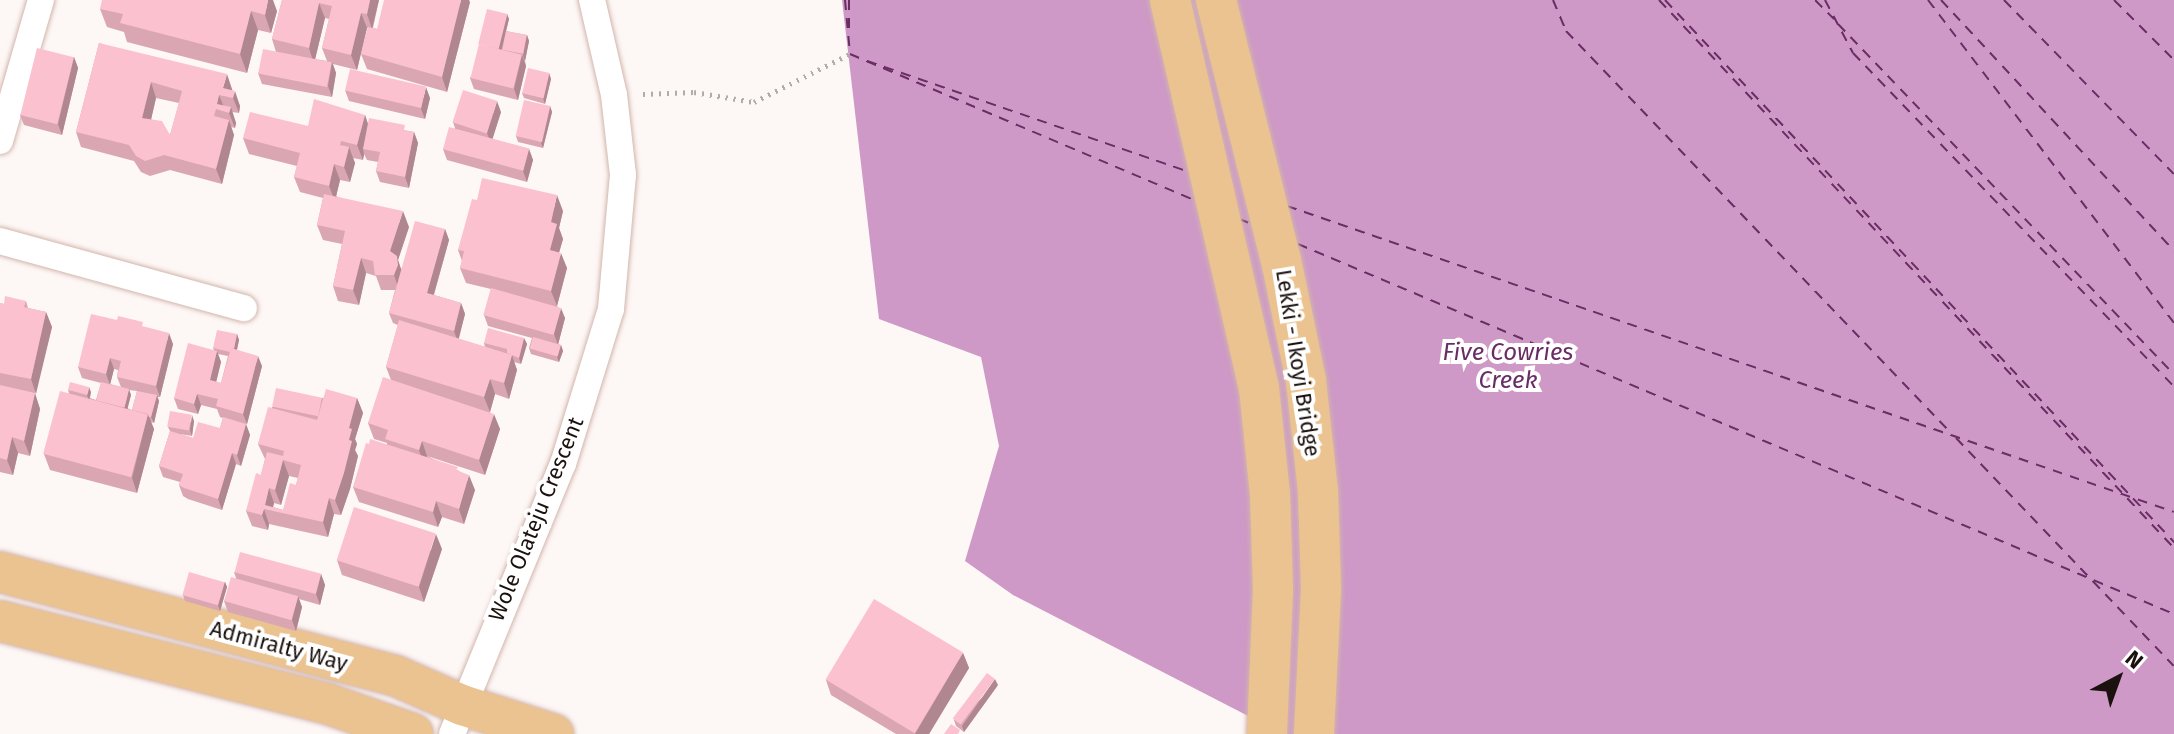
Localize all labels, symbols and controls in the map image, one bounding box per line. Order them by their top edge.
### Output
street label: Lekki - Ikoyi Bridge [1270,268,1326,458]
water label: Five Cowries Creek [1443,339,1573,395]
street label: Wole Olateju Crescent [483,413,589,625]
street label: Admiralty Way [207,615,351,677]
north arrow [2078,638,2158,718]
text: N [2120,645,2148,674]

